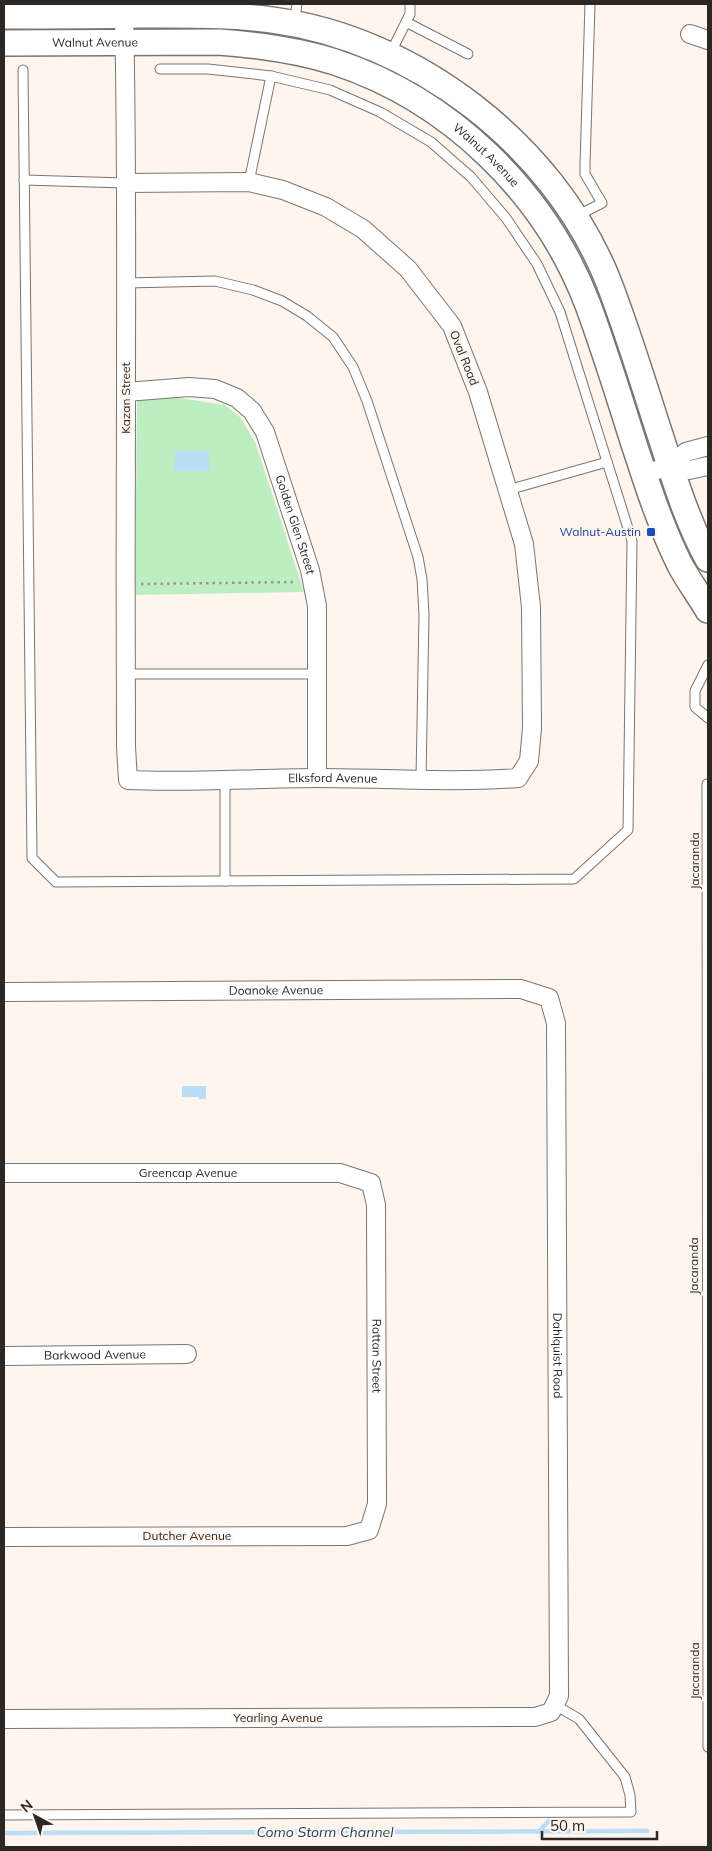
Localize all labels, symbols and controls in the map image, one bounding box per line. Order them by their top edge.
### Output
street label: Walnut Avenue [52,34,138,50]
street label: Walnut Avenue [450,120,523,190]
street label: Oval Road [447,328,482,388]
street label: Kazan Street [118,362,133,434]
street label: Golden Glen Street [272,473,319,576]
place label: Walnut-Austin [560,524,641,539]
marker: Walnut-Austin [645,526,657,538]
street label: Elksford Avenue [288,770,378,786]
street label: Jacaranda [687,832,702,890]
street label: Doanoke Avenue [229,982,323,998]
street label: Greencap Avenue [139,1165,237,1180]
street label: Jacaranda [686,1237,701,1295]
street label: Dahlquist Road [550,1313,566,1399]
street label: Rattan Street [369,1319,385,1393]
street label: Barkwood Avenue [44,1346,146,1363]
street label: Dutcher Avenue [143,1528,231,1543]
street label: Jacaranda [687,1642,702,1700]
street label: Yearling Avenue [232,1710,323,1725]
north arrow [10,1791,60,1841]
text: N [17,1796,36,1816]
scale bar [542,1808,657,1840]
text: 50 m [550,1816,585,1835]
water label: Como Storm Channel [256,1823,394,1841]

